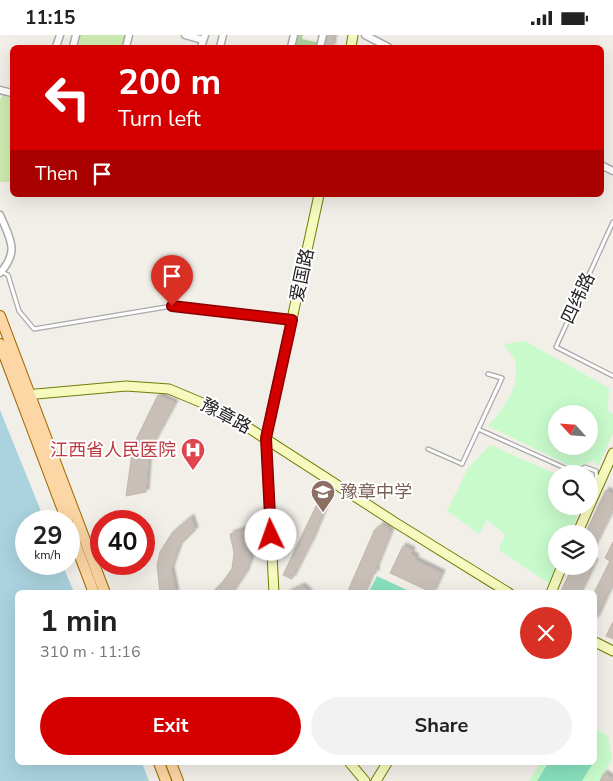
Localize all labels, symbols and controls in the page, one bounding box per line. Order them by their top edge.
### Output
text: 11:15 [25,5,75,31]
text: 200 m [118,59,221,106]
icon: left [35,65,100,130]
text: Turn left [118,104,201,134]
icon: arrive [88,160,116,188]
text: Then [35,161,78,187]
street label: 爱国路 [285,246,319,304]
pin [151,255,193,306]
icon: arrive [158,262,186,290]
street label: 四纬路 [556,268,600,328]
street label: 豫章路 [197,393,255,439]
north arrow [548,405,598,455]
map controls [548,405,598,575]
hospital icon: 江西省人民医院 [180,437,206,471]
place label: 江西省人民医院 [50,438,176,462]
button: search [548,465,598,515]
school or university icon: 豫章中学 [310,479,336,513]
place label: 豫章中学 [340,480,412,504]
position arrow [244,508,296,560]
speed limit sign: 40 [90,510,155,575]
text: 29 [32,519,63,553]
button: layers [548,525,598,575]
text: km/h [34,547,61,563]
text: 1 min [40,601,118,642]
button: close [520,607,572,659]
text: 310 m · 11:16 [40,641,141,663]
button: Exit [40,697,301,755]
button: Share [311,697,572,755]

